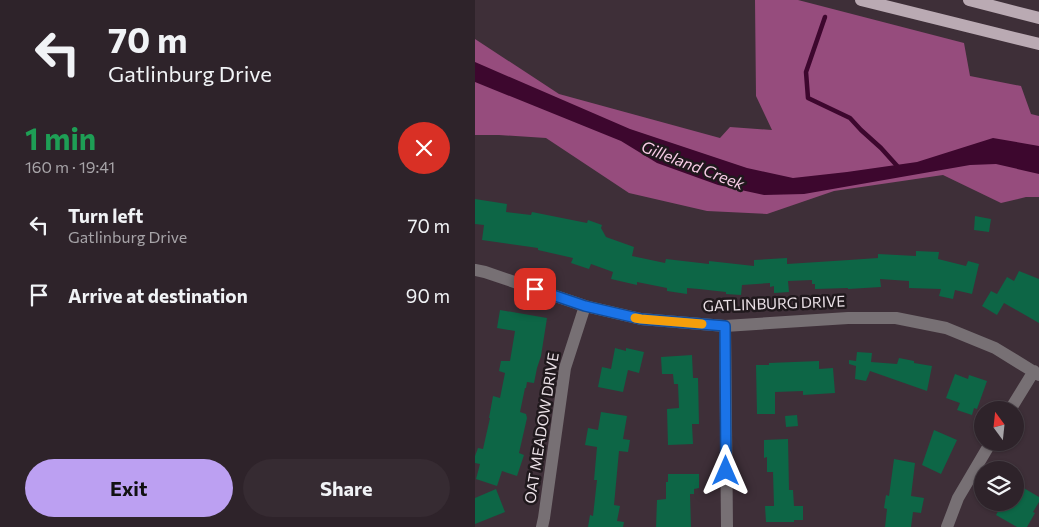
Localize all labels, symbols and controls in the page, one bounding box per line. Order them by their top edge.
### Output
text: 70 m [108,17,188,60]
icon: left [25,20,90,85]
text: Gatlinburg Drive [108,60,272,87]
text: 1 min [25,119,96,156]
button: close [398,122,450,174]
water label: Gilleland Creek [639,136,748,193]
text: 160 m · 19:41 [25,157,115,176]
text: Turn left [68,204,143,227]
icon: left [25,211,53,239]
text: 70 m [407,214,450,237]
text: Gatlinburg Drive [68,227,187,246]
pin [514,268,556,310]
icon: arrive [521,275,549,303]
icon: arrive [25,281,53,309]
text: Arrive at destination [68,284,248,307]
text: 90 m [406,284,450,307]
street label: GATLINBURG DRIVE [702,292,846,314]
street label: OAT MEADOW DRIVE [520,351,562,505]
north arrow [974,401,1024,451]
map controls [974,401,1024,511]
position arrow [699,444,751,496]
button: Exit [25,459,233,517]
button: Share [243,459,450,517]
button: layers [974,461,1024,511]

